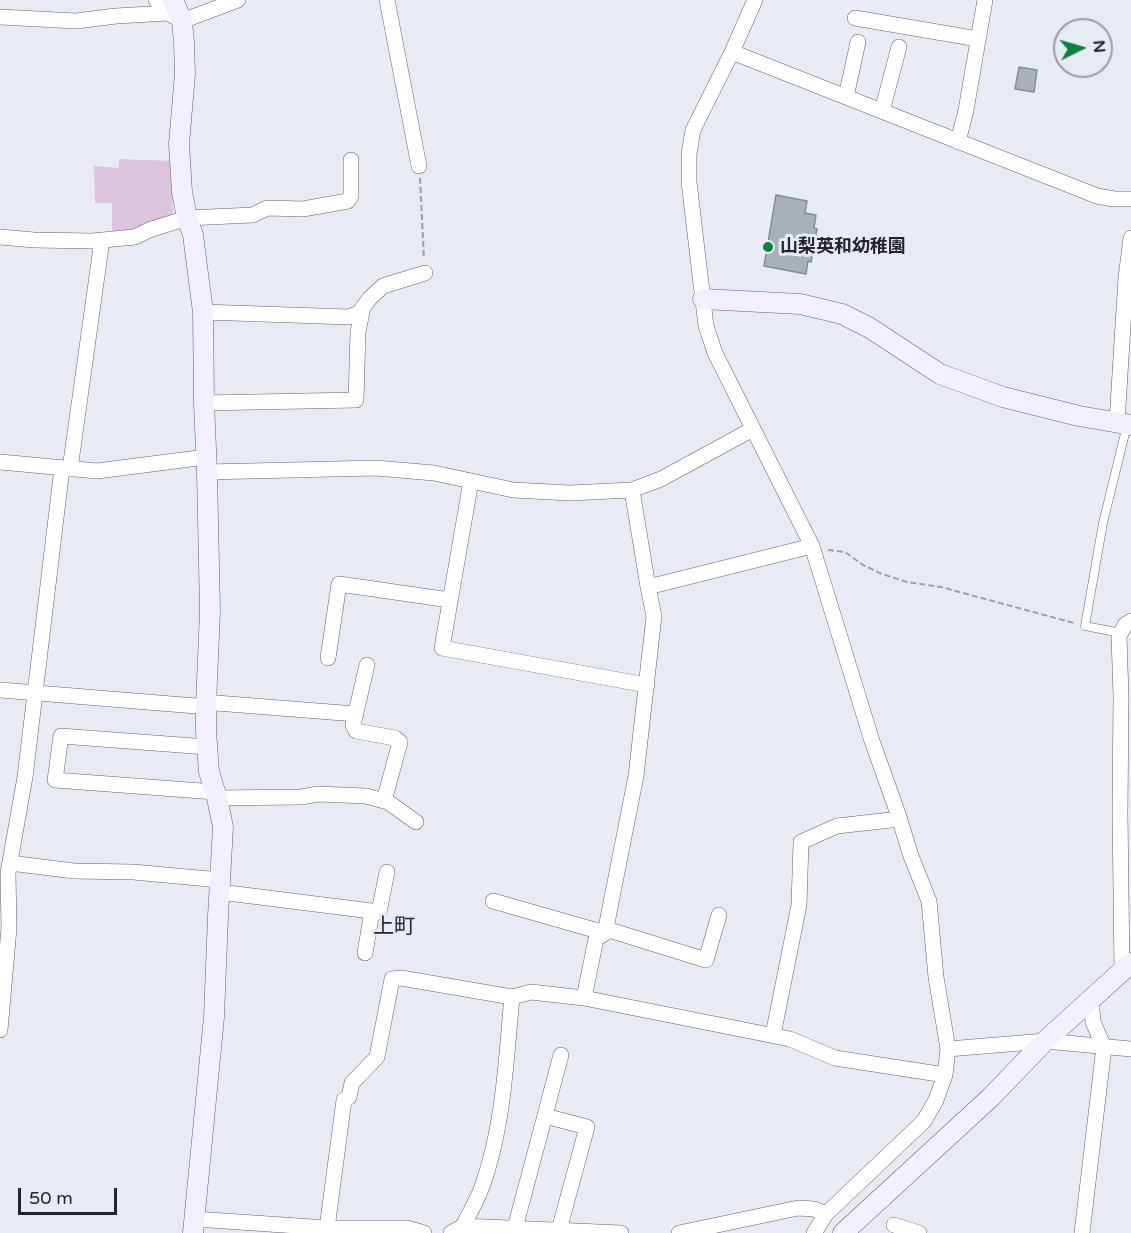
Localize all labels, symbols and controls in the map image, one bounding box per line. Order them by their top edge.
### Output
north arrow [1053,18,1113,78]
text: N [1088,39,1109,54]
place label: 山梨英和幼稚園 [780,236,906,258]
marker: 山梨英和幼稚園 [761,240,775,254]
district label: 上町 [373,914,415,940]
scale bar [21,1176,120,1214]
text: 50 m [29,1187,73,1209]

